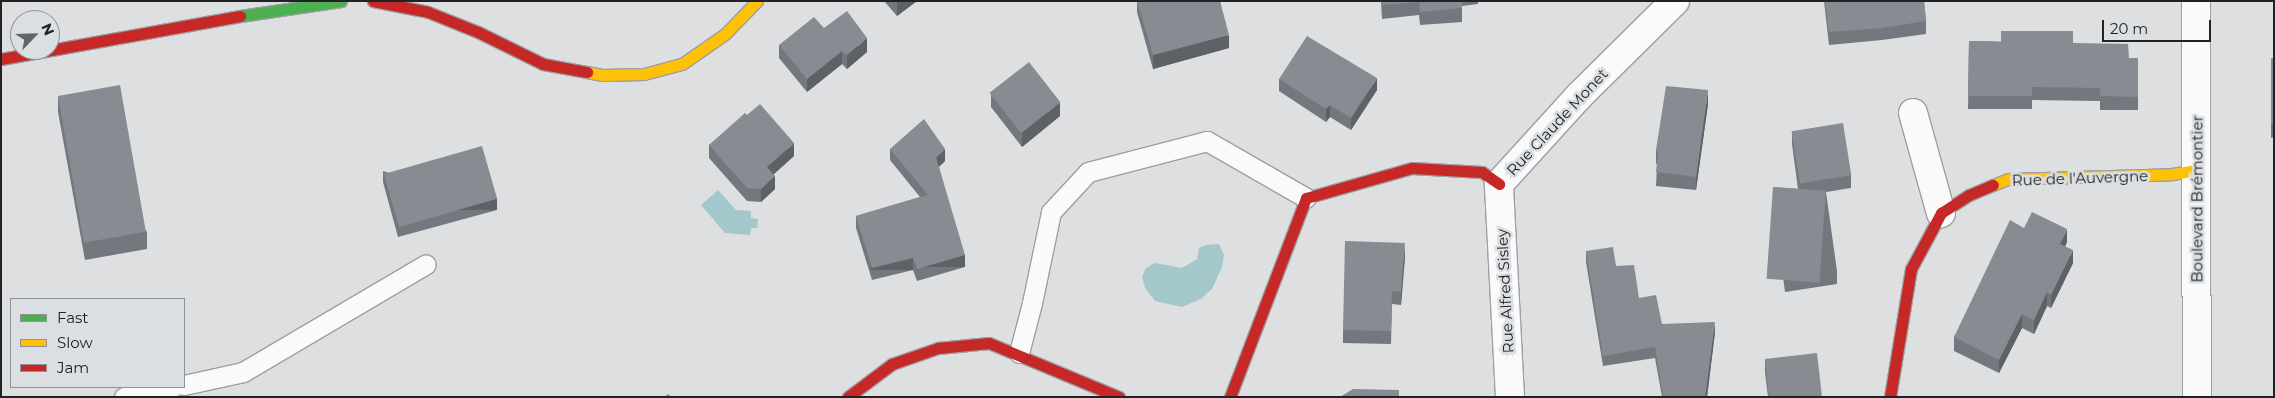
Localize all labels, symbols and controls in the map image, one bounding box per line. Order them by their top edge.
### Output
north arrow [10,10,60,60]
scale bar [2105,10,2214,42]
text: 20 m [2110,19,2148,38]
text: N [37,20,58,38]
street label: Rue Claude Monet [1503,65,1611,179]
street label: Boulevard Brémontier [2188,115,2206,283]
street label: Rue de l'Auvergne [2012,167,2148,189]
street label: Rue Alfred Sisley [1493,228,1517,354]
legend [10,298,185,388]
text: Fast [57,308,88,327]
text: Slow [57,333,93,352]
text: Jam [57,358,89,377]

